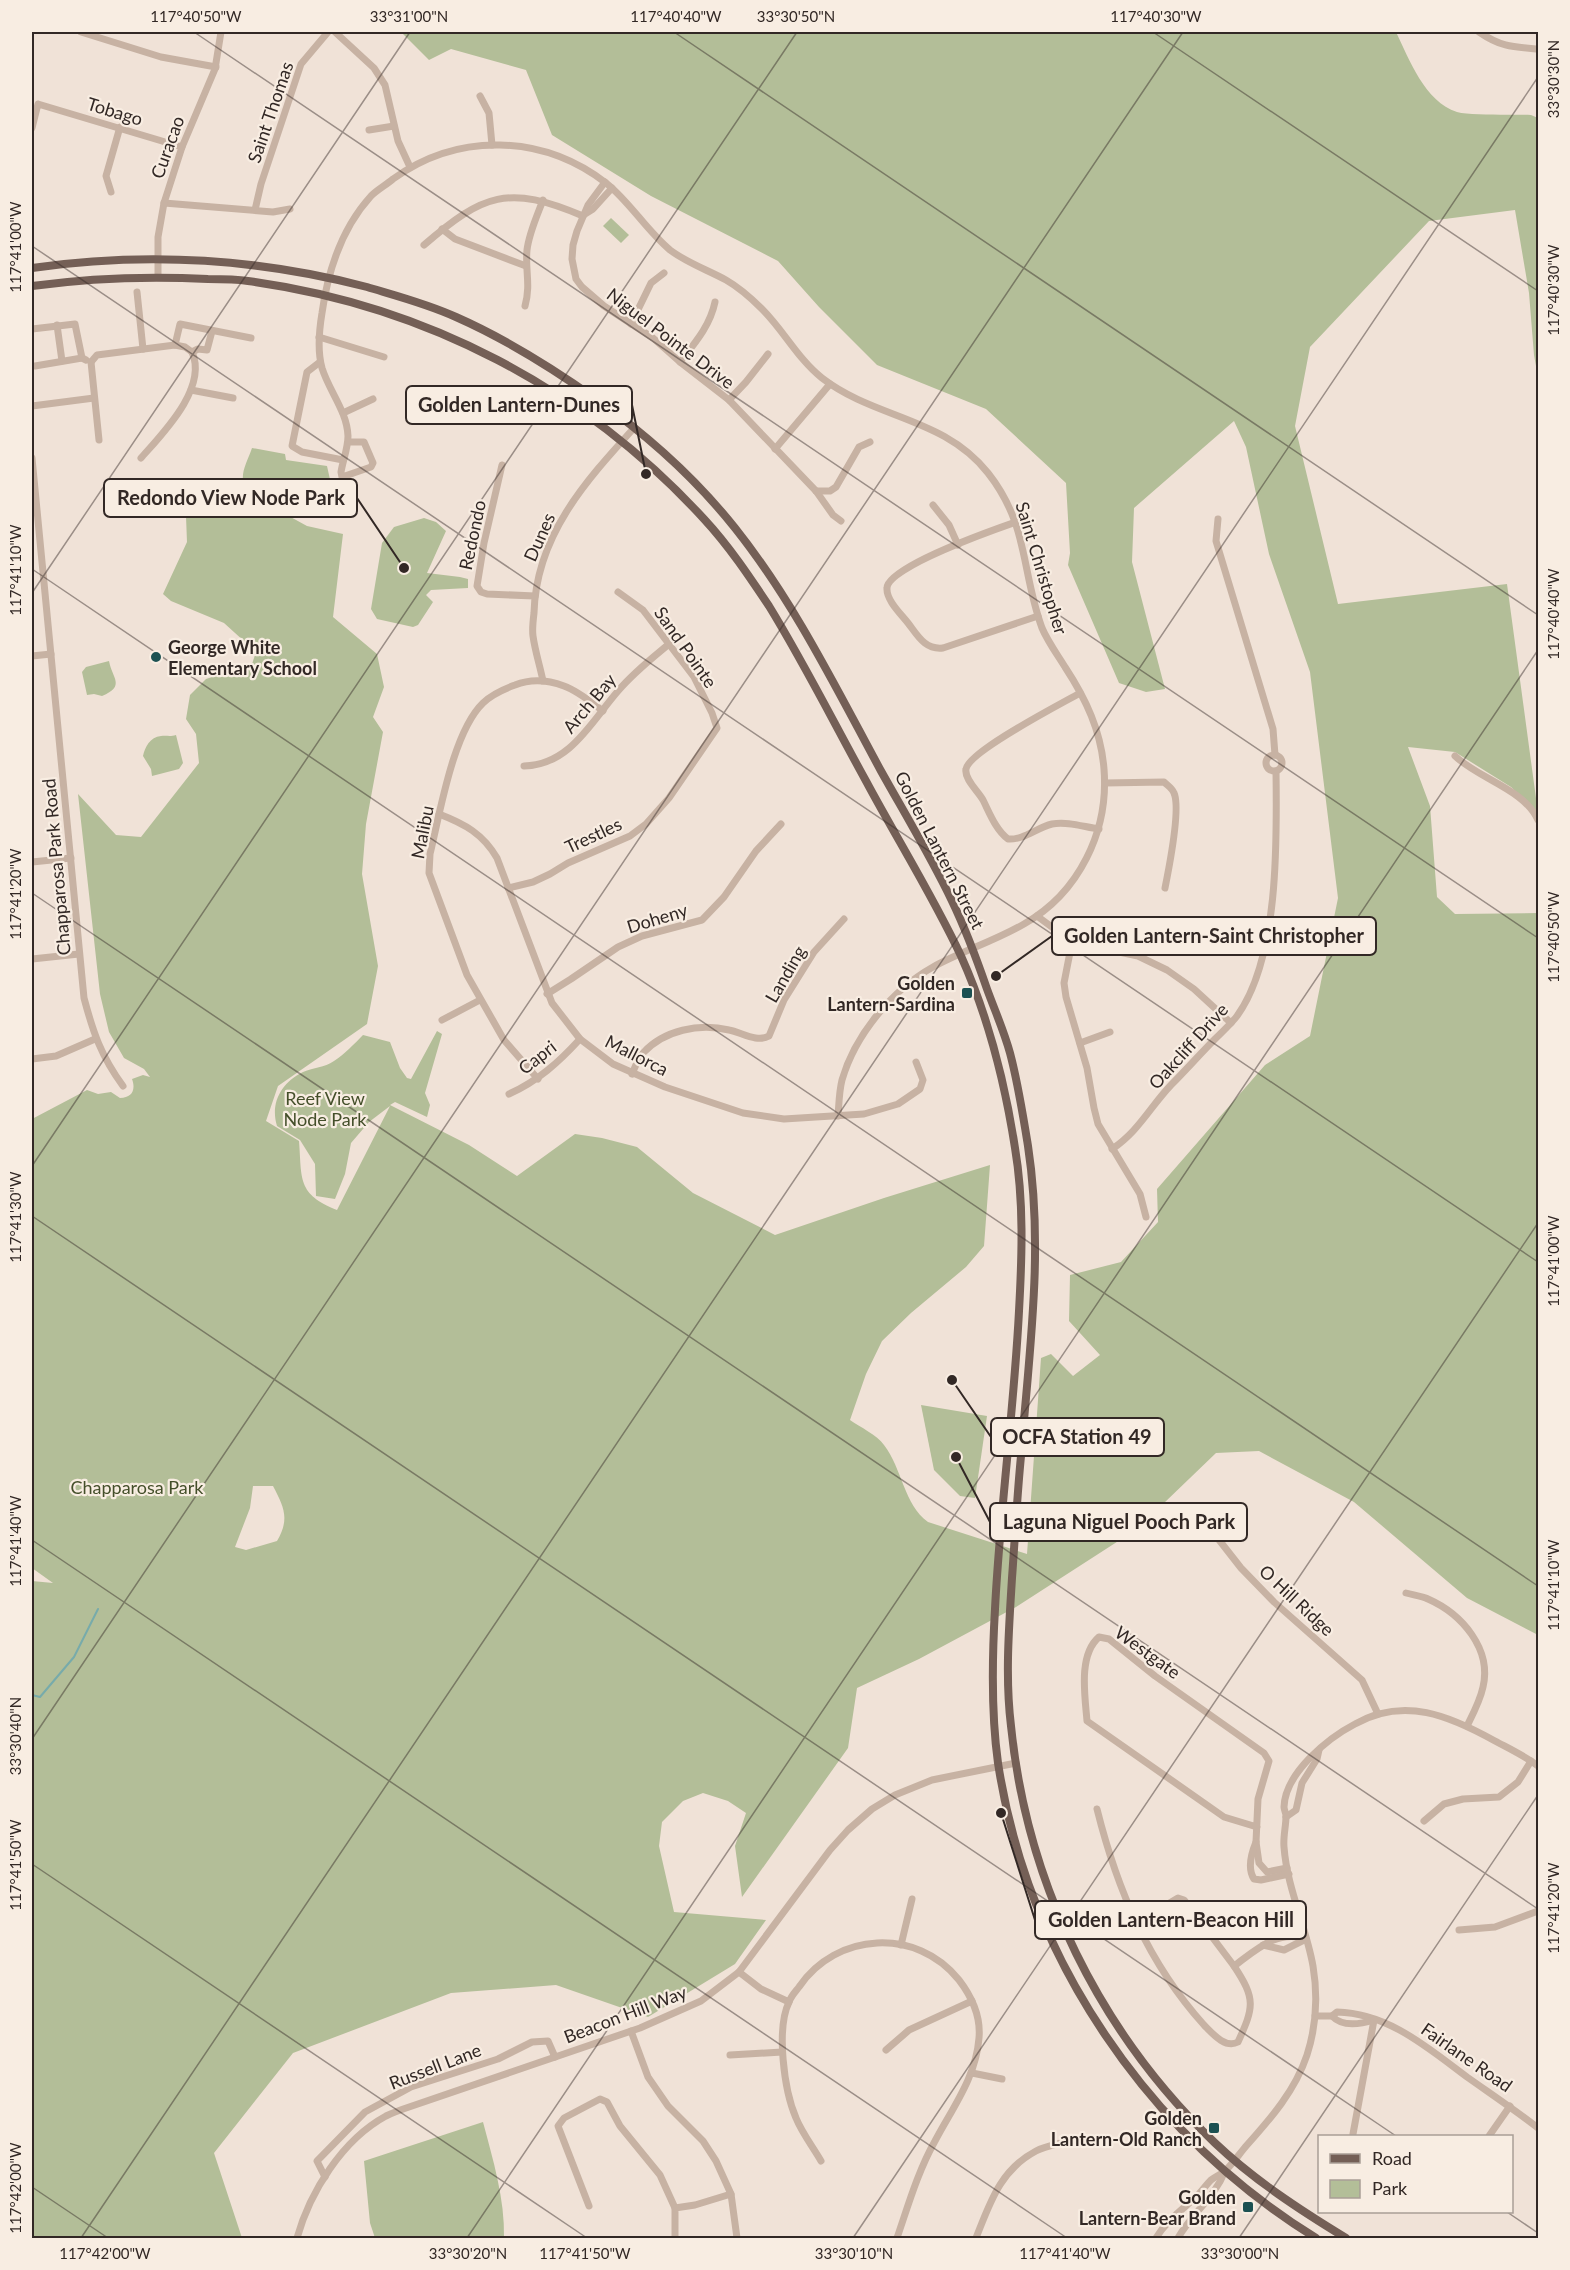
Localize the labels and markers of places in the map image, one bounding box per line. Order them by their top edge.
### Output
callout: Golden Lantern-Dunes [406,386,632,424]
callout: Redondo View Node Park [104,479,357,517]
place label: George White Elementary School [168,636,317,679]
marker: George White Elementary School [149,650,163,664]
callout: Golden Lantern-Saint Christopher [1052,917,1376,955]
place label: Golden Lantern-Sardina [827,972,955,1015]
marker: Golden Lantern-Sardina [960,986,974,1000]
callout: OCFA Station 49 [991,1418,1164,1456]
callout: Laguna Niguel Pooch Park [990,1503,1247,1541]
callout: Golden Lantern-Beacon Hill [1035,1901,1306,1939]
place label: Golden Lantern-Old Ranch [1051,2107,1202,2150]
marker: Golden Lantern-Old Ranch [1207,2121,1221,2135]
place label: Golden Lantern-Bear Brand [1079,2186,1236,2229]
marker: Golden Lantern-Bear Brand [1241,2200,1255,2214]

